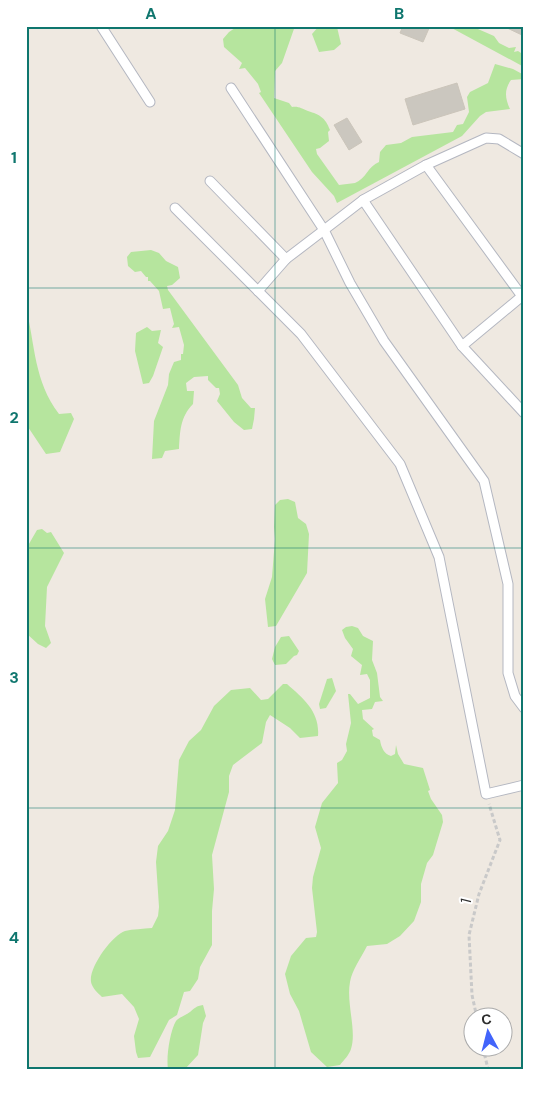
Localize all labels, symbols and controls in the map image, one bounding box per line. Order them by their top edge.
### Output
text: A [145,3,157,24]
text: B [394,3,404,24]
text: 1 [11,147,17,168]
text: 2 [9,407,19,428]
text: 3 [9,667,19,688]
street label: 1 [456,896,476,906]
text: 4 [9,927,19,948]
north arrow [462,1008,512,1058]
text: С [480,1010,493,1029]

